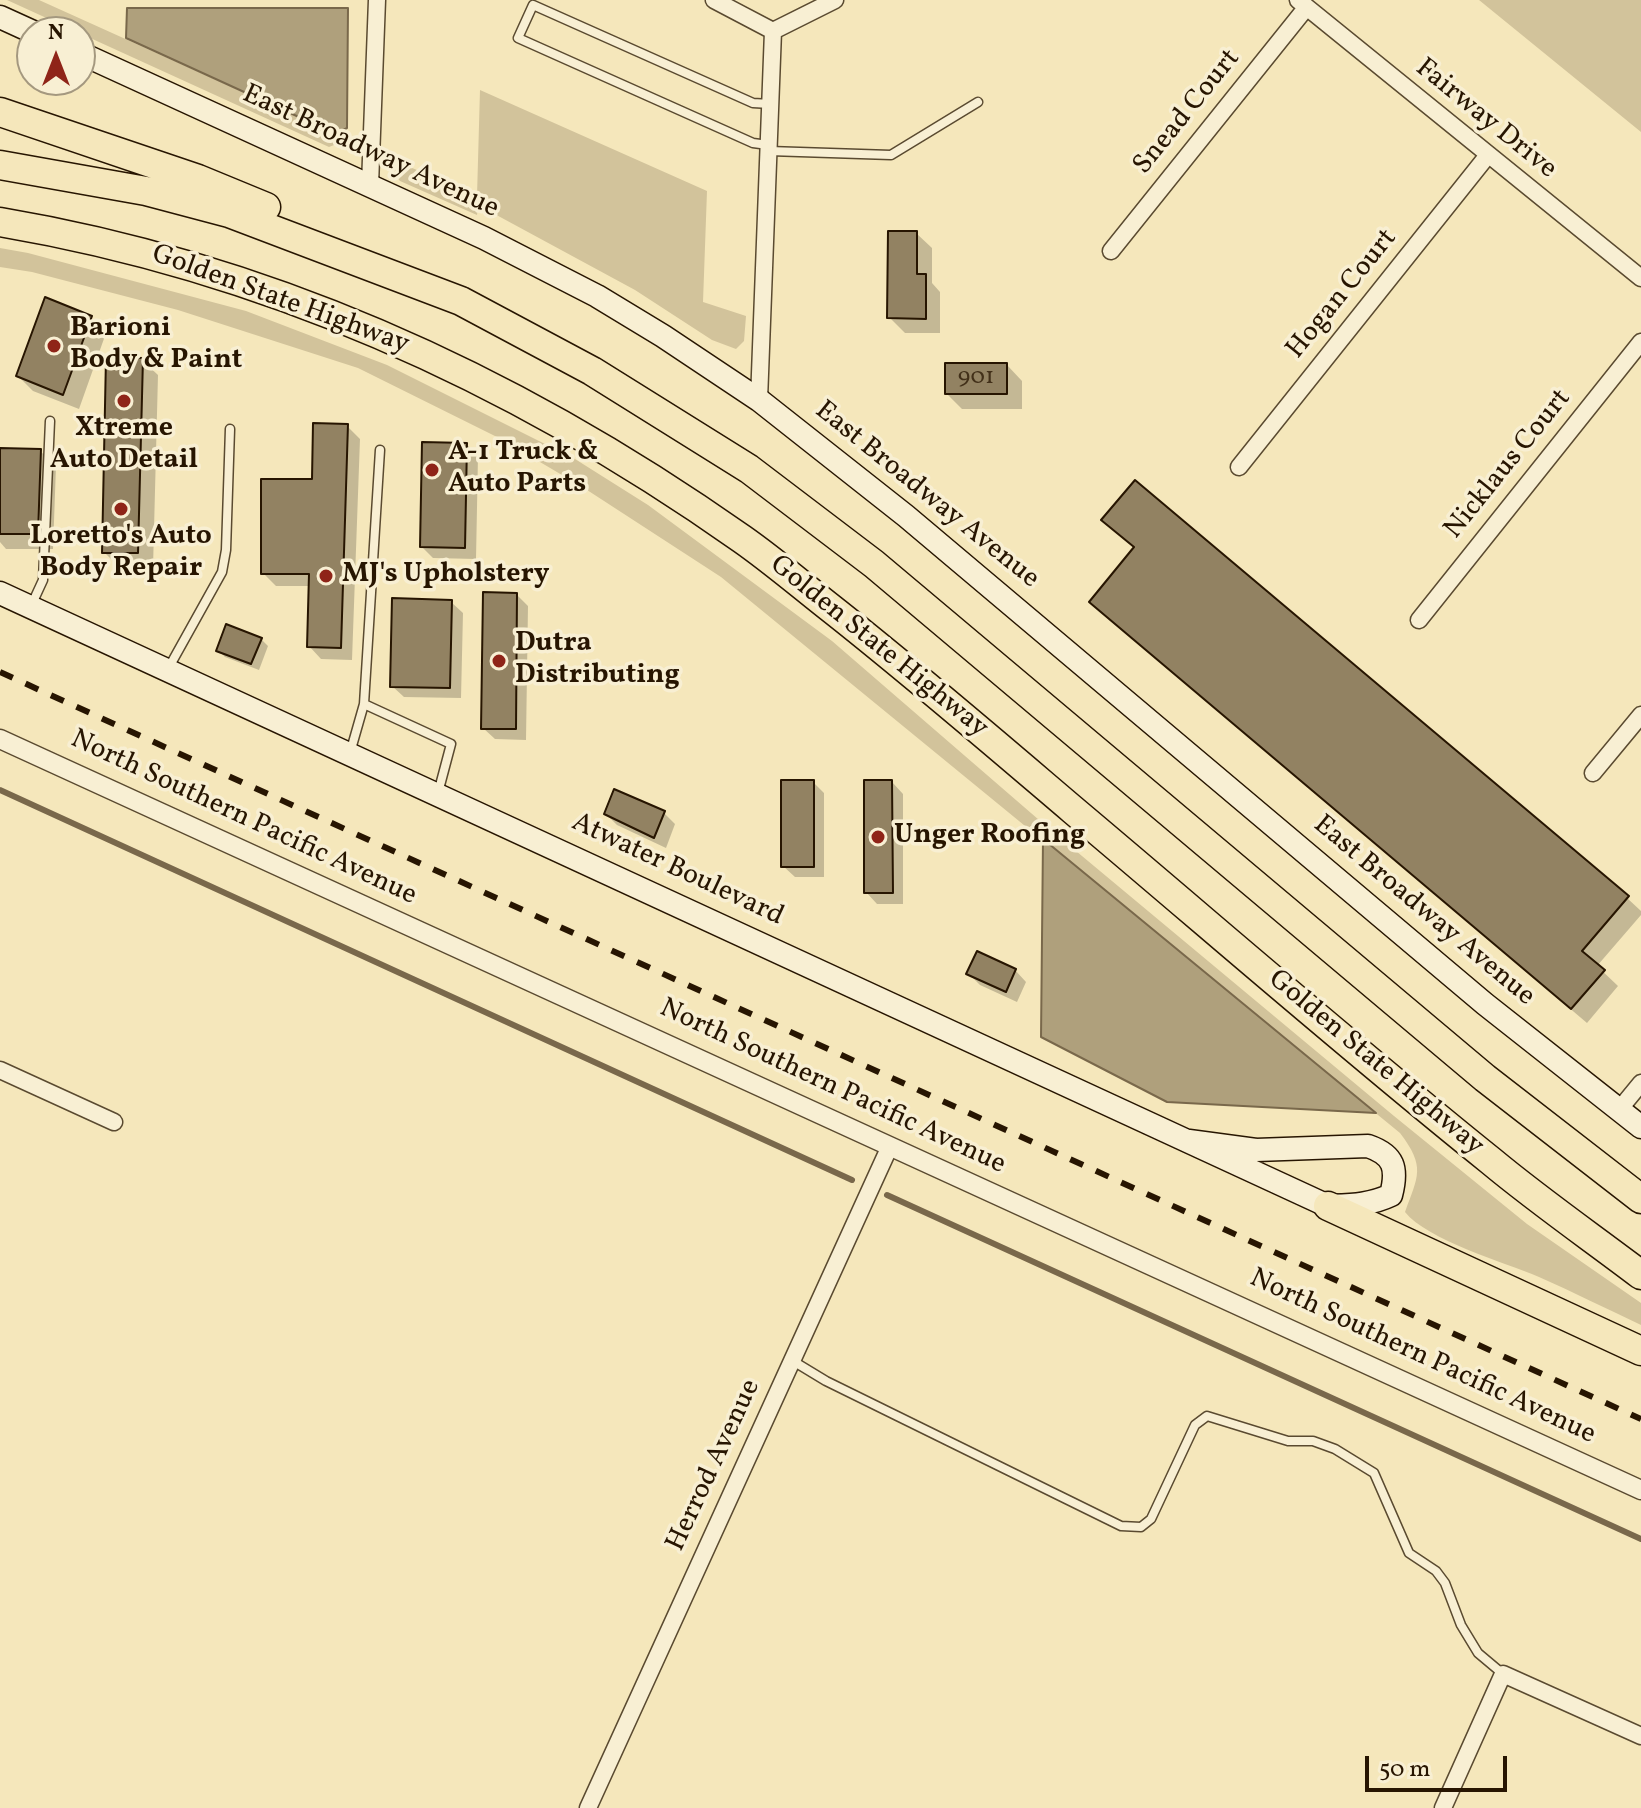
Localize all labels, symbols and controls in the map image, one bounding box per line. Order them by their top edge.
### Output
north arrow [16,16,96,96]
text: N [48,18,64,49]
street label: Snead Court [1127,44,1249,182]
street label: Fairway Drive [1407,53,1563,187]
street label: East Broadway Avenue [236,79,504,227]
street label: Hogan Court [1281,223,1405,367]
street label: Golden State Highway [147,239,413,363]
place label: Barioni Body & Paint [70,313,242,379]
marker: Barioni Body & Paint [45,337,63,355]
house number: 901 [958,365,994,393]
street label: Nicklaus Court [1439,384,1579,546]
marker: Xtreme Auto Detail [115,392,133,410]
street label: East Broadway Avenue [807,395,1045,597]
place label: Xtreme Auto Detail [50,413,198,479]
place label: A-1 Truck & Auto Parts [448,437,599,503]
marker: A-1 Truck & Auto Parts [423,461,441,479]
marker: Loretto's Auto Body Repair [112,500,130,518]
place label: Loretto's Auto Body Repair [30,521,212,587]
street label: Golden State Highway [762,550,994,746]
place label: MJ's Upholstery [342,559,550,593]
marker: MJ's Upholstery [317,567,335,585]
place label: Dutra Distributing [515,628,680,694]
marker: Dutra Distributing [490,652,508,670]
street label: North Southern Pacific Avenue [65,724,421,914]
street label: Atwater Boulevard [566,807,788,935]
street label: East Broadway Avenue [1305,809,1541,1015]
place label: Unger Roofing [894,820,1085,854]
marker: Unger Roofing [869,828,887,846]
street label: Golden State Highway [1260,964,1490,1164]
street label: North Southern Pacific Avenue [654,993,1010,1183]
street label: North Southern Pacific Avenue [1244,1263,1600,1453]
street label: Herrod Avenue [661,1375,769,1557]
scale bar [1369,1740,1511,1790]
text: 50 m [1379,1753,1431,1787]

